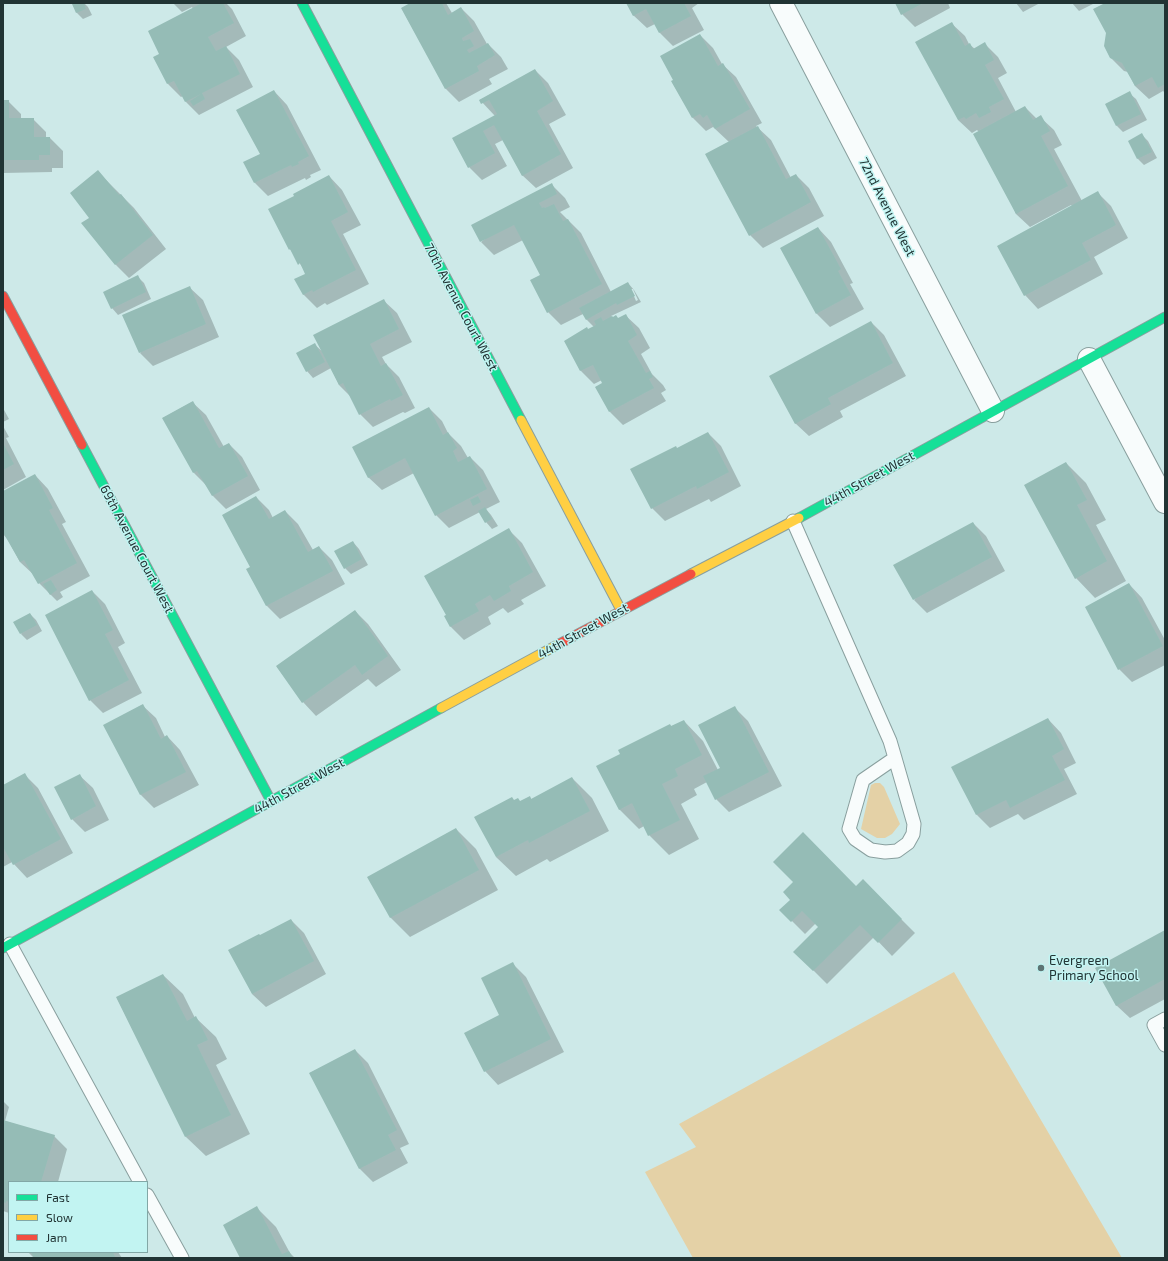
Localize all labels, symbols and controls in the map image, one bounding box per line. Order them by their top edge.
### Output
street label: 72nd Avenue West [855,155,919,259]
street label: 70th Avenue Court West [421,241,501,373]
street label: 44th Street West [821,448,917,510]
street label: 69th Avenue Court West [97,482,177,616]
street label: 44th Street West [535,600,631,662]
street label: 44th Street West [251,755,347,817]
place label: Evergreen Primary School [1049,953,1138,984]
marker: Evergreen Primary School [1036,963,1046,973]
legend [8,1181,148,1253]
text: Fast [46,1190,69,1204]
text: Slow [46,1210,73,1224]
text: Jam [46,1230,67,1244]

